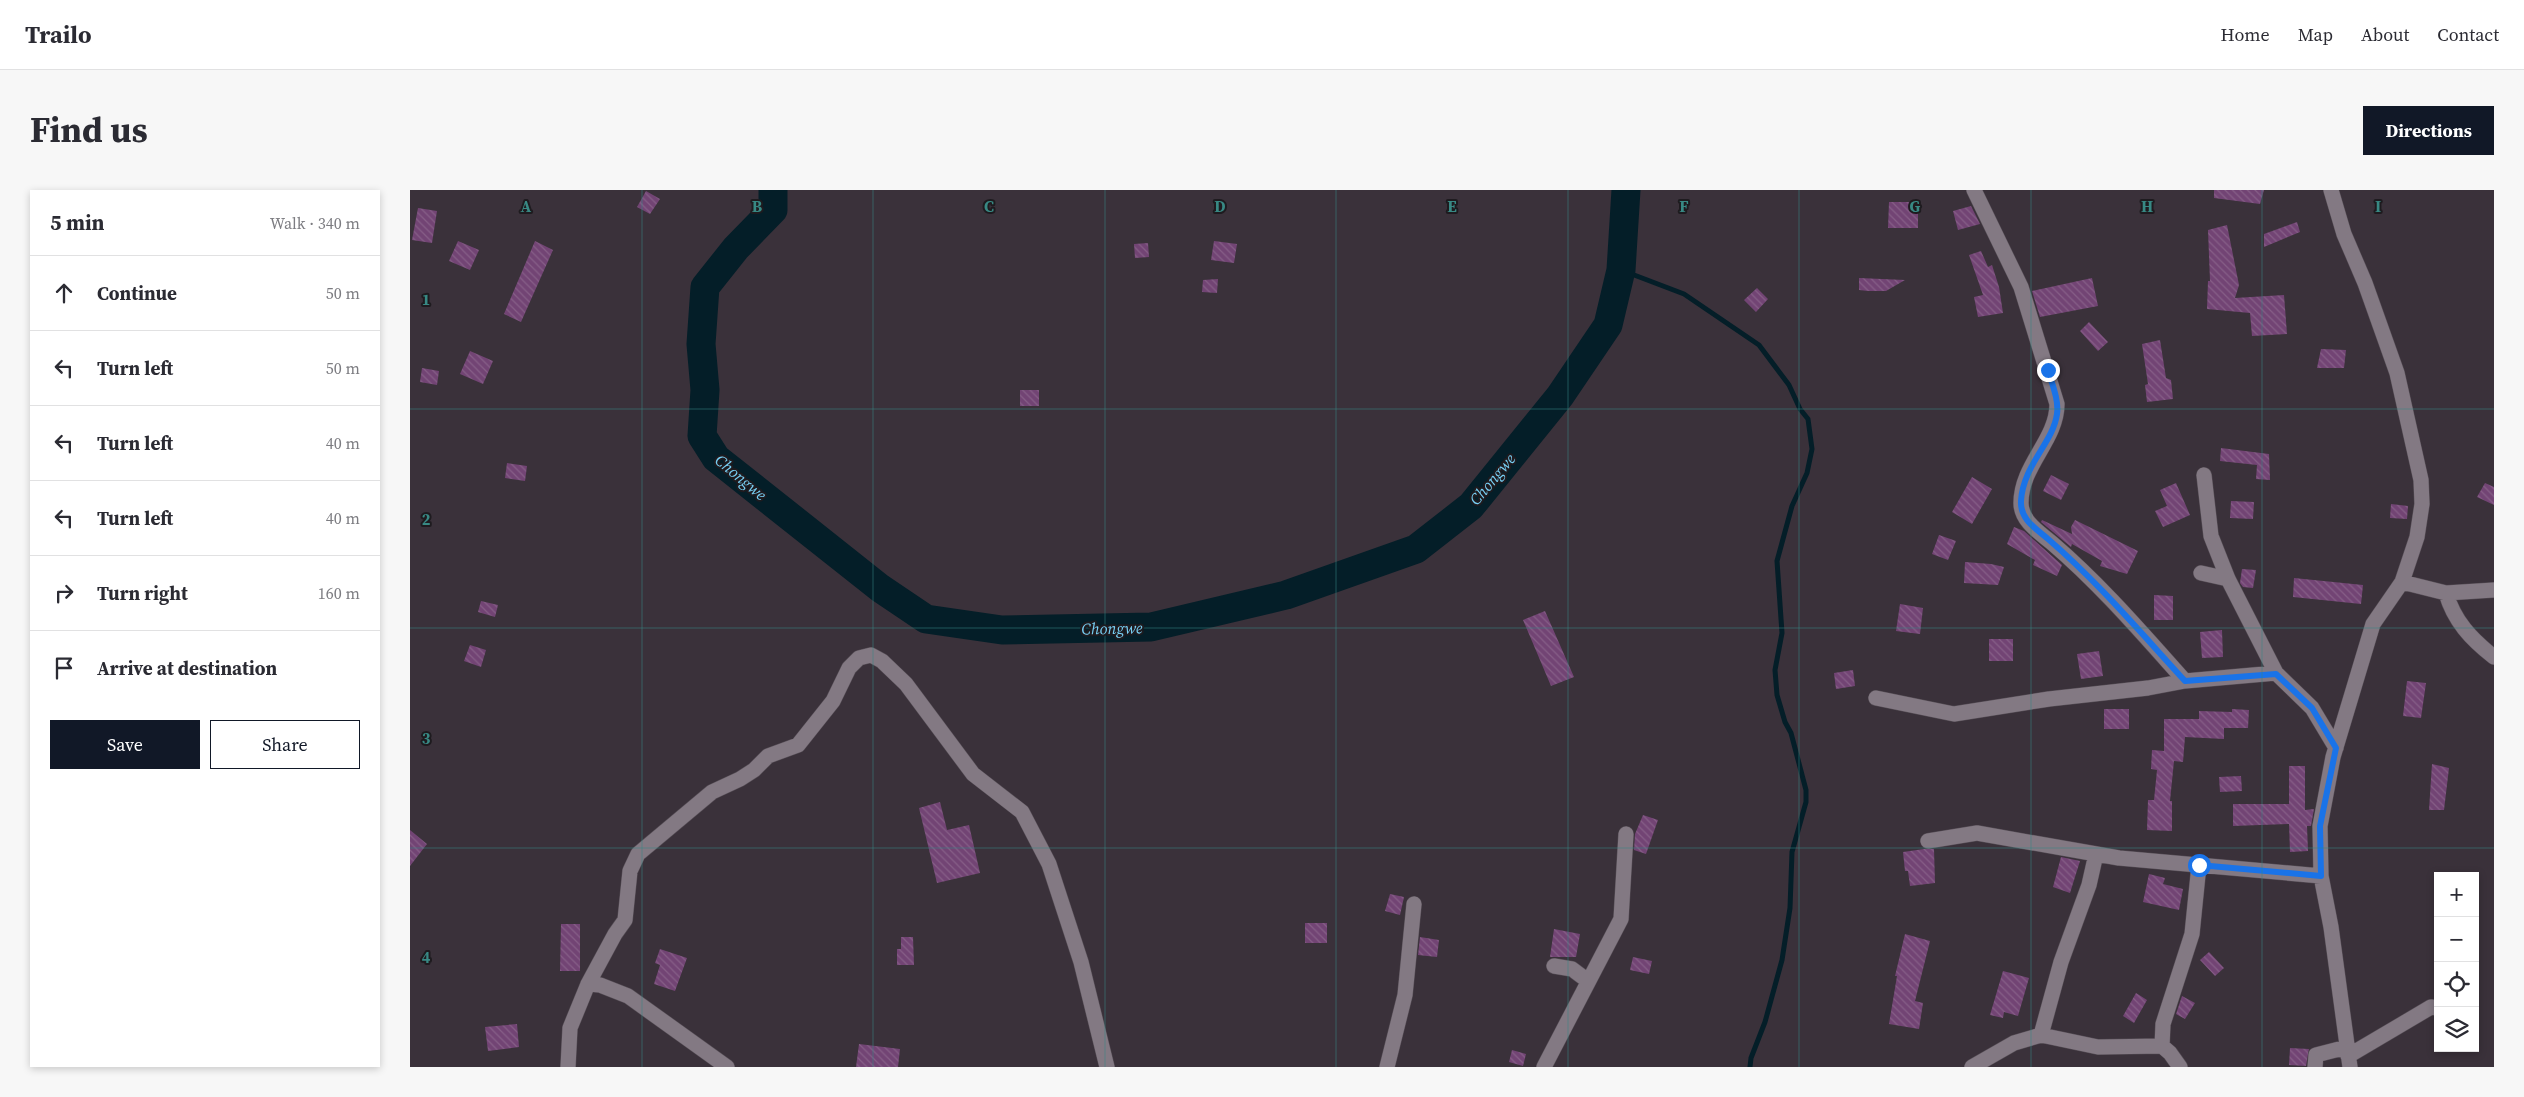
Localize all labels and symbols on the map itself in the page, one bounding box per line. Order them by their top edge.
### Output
text: A [521,195,532,217]
text: B [752,195,763,217]
text: C [984,195,994,217]
text: D [1214,195,1226,217]
text: E [1447,195,1457,217]
text: F [1679,195,1689,217]
text: G [1910,195,1921,217]
text: H [2141,195,2153,217]
text: I [2375,195,2381,217]
text: 1 [422,288,430,310]
route end [2037,359,2060,382]
water label: Chongwe [1464,448,1520,509]
water label: Chongwe [711,449,772,505]
text: 2 [422,508,431,530]
water label: Chongwe [1081,616,1143,640]
text: 3 [422,727,431,749]
route start [2188,854,2211,877]
text: 4 [422,946,431,968]

